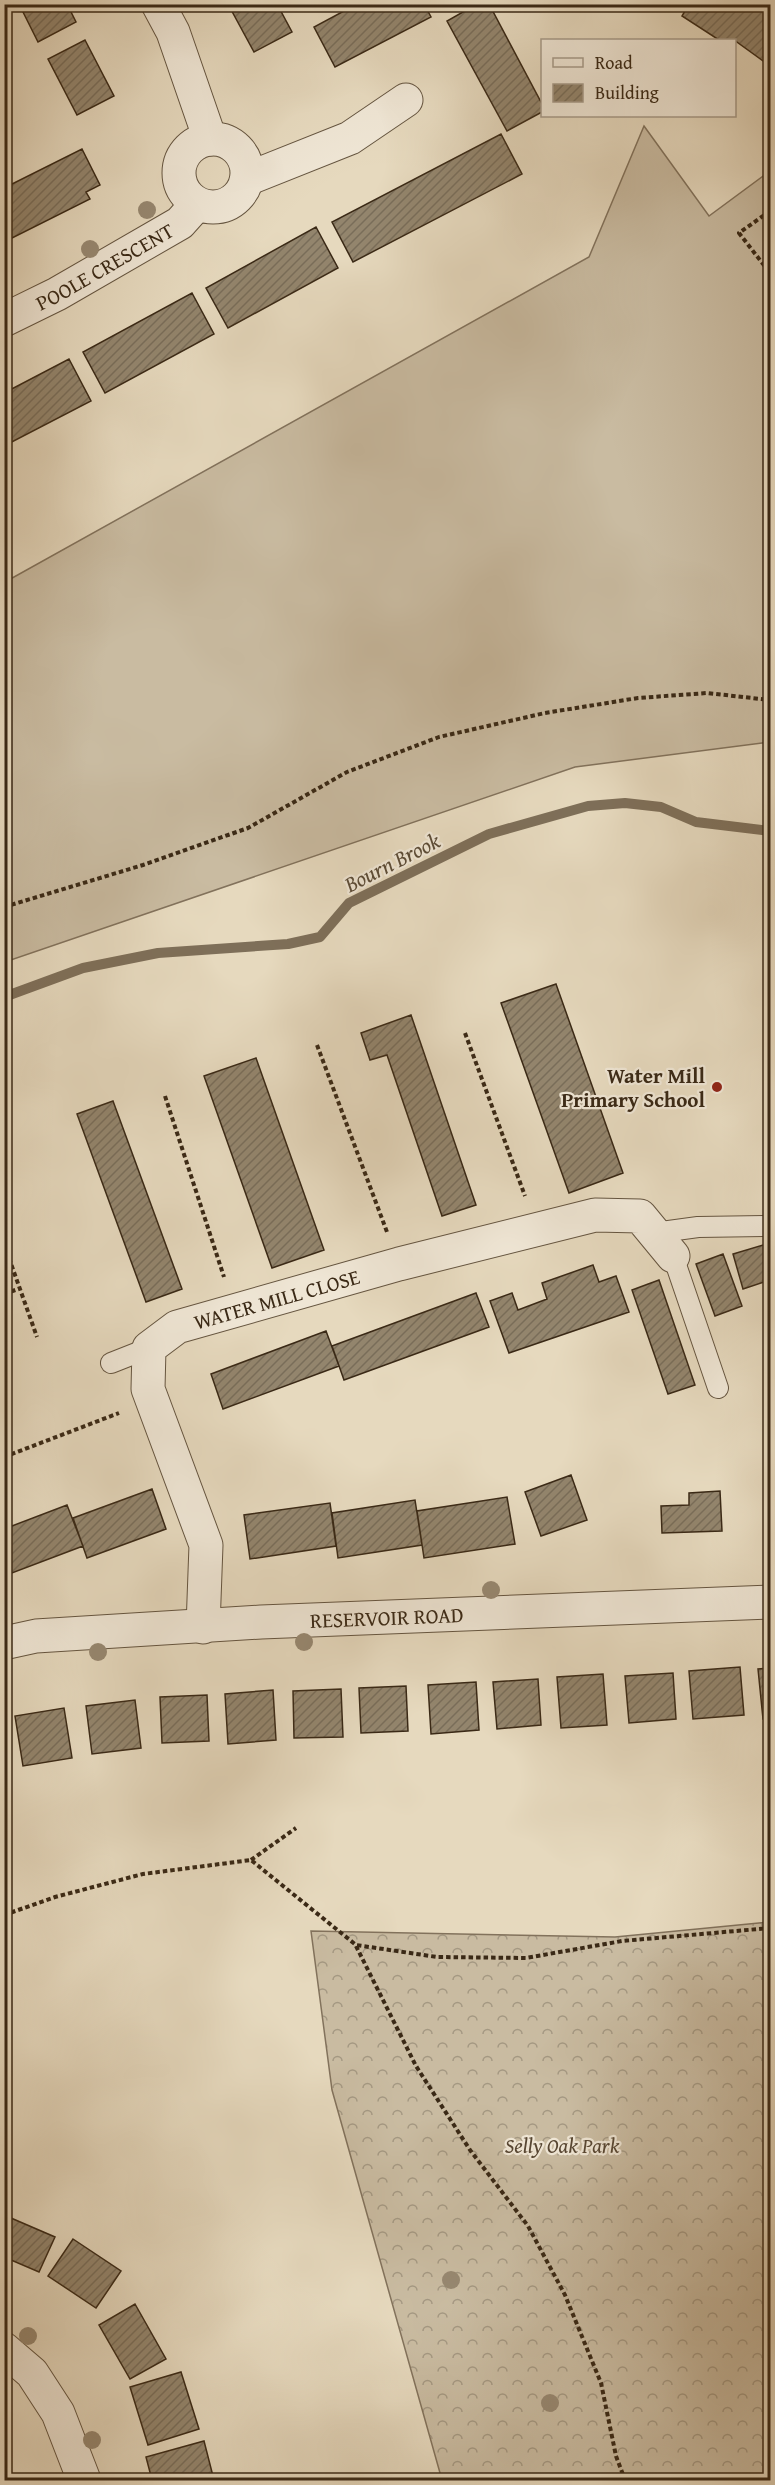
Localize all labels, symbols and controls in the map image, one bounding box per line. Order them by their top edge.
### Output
legend [541,39,736,117]
text: Road [595,49,633,76]
text: Building [595,79,659,106]
street label: POOLE CRESCENT [30,214,179,318]
water label: Bourn Brook [338,824,446,900]
place label: Water Mill Primary School [561,1060,705,1115]
marker: Water Mill Primary School [710,1080,724,1094]
street label: WATER MILL CLOSE [190,1260,363,1337]
street label: RESERVOIR ROAD [309,1599,464,1636]
park label: Selly Oak Park [505,2130,620,2161]

